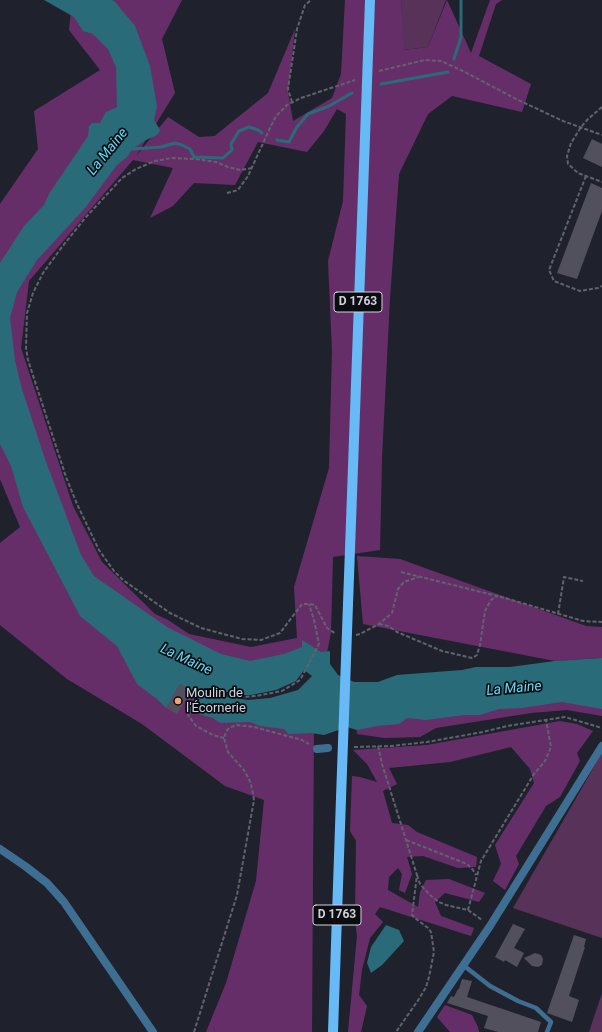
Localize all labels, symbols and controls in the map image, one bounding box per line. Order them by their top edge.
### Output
water label: La Maine [84,125,132,179]
road number: D 1763 [334,292,382,312]
water label: La Maine [157,641,215,679]
water label: La Maine [486,678,542,700]
place label: Moulin de l'Écornerie [186,686,246,717]
marker: Moulin de l'Écornerie [173,696,183,706]
road number: D 1763 [313,905,361,925]

